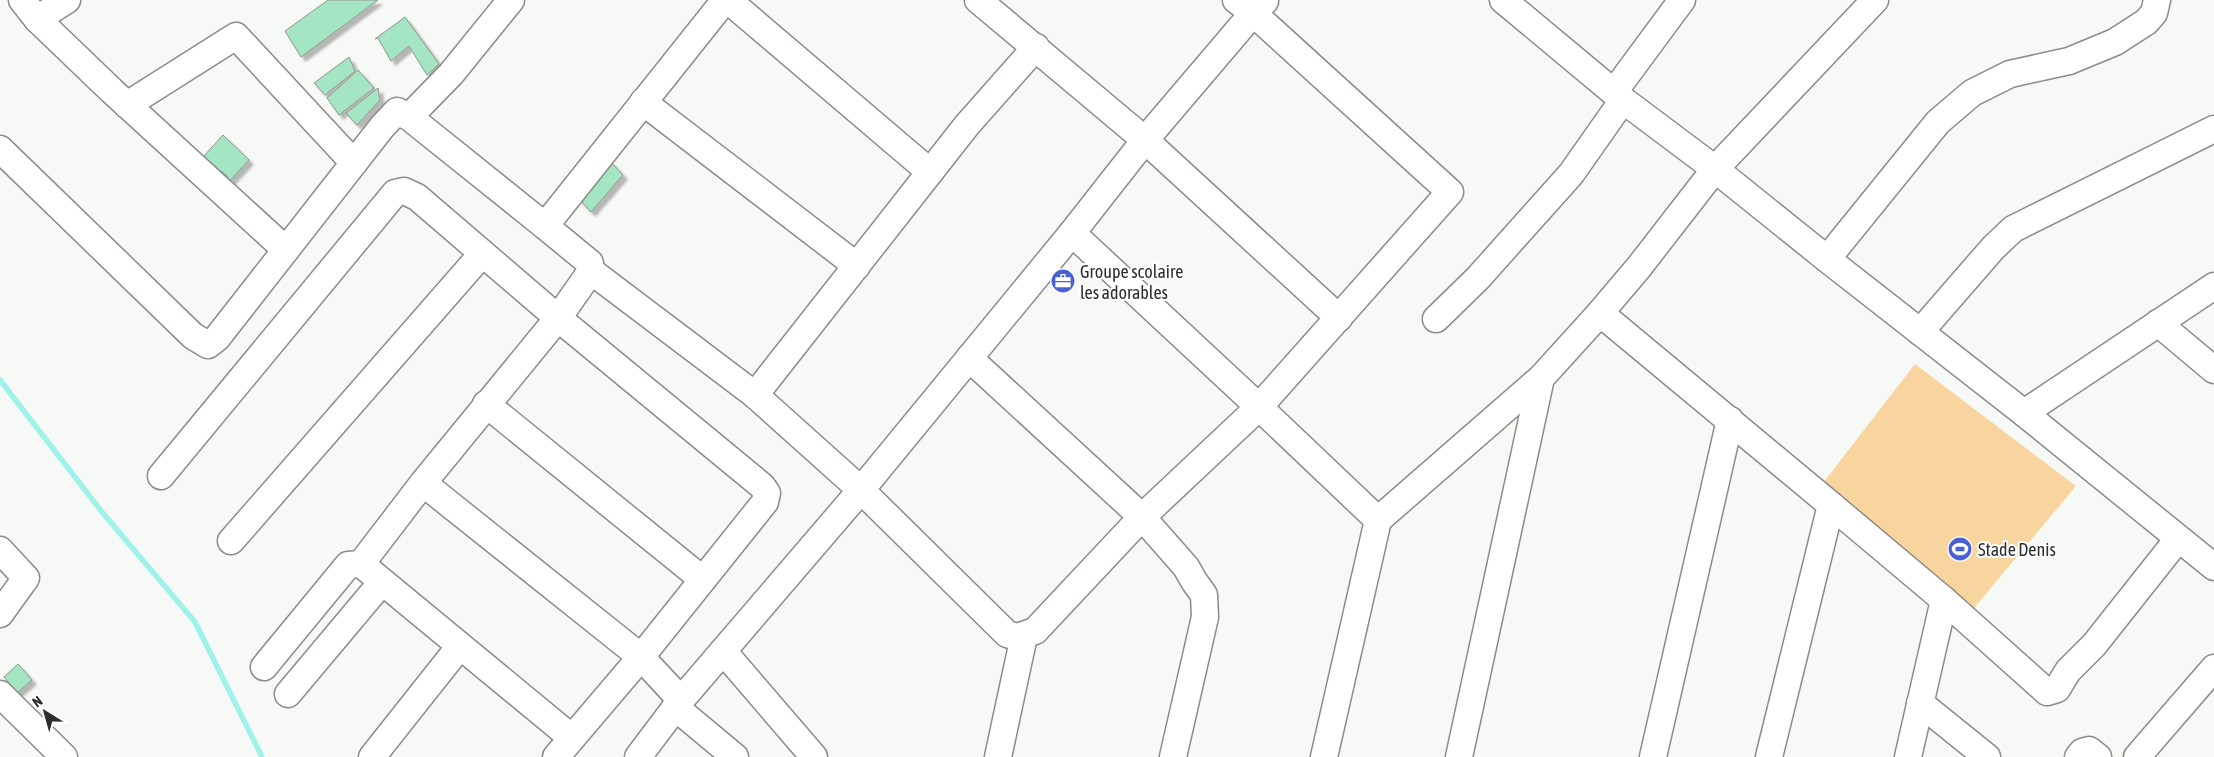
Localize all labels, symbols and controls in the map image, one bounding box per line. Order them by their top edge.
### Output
place label: Groupe scolaire les adorables [1080,261,1183,303]
office icon: Groupe scolaire les adorables [1050,268,1076,294]
sports icon: Stade Denis [1947,536,1973,562]
place label: Stade Denis [1978,539,2056,560]
north arrow [20,687,70,737]
text: N [29,693,45,710]

